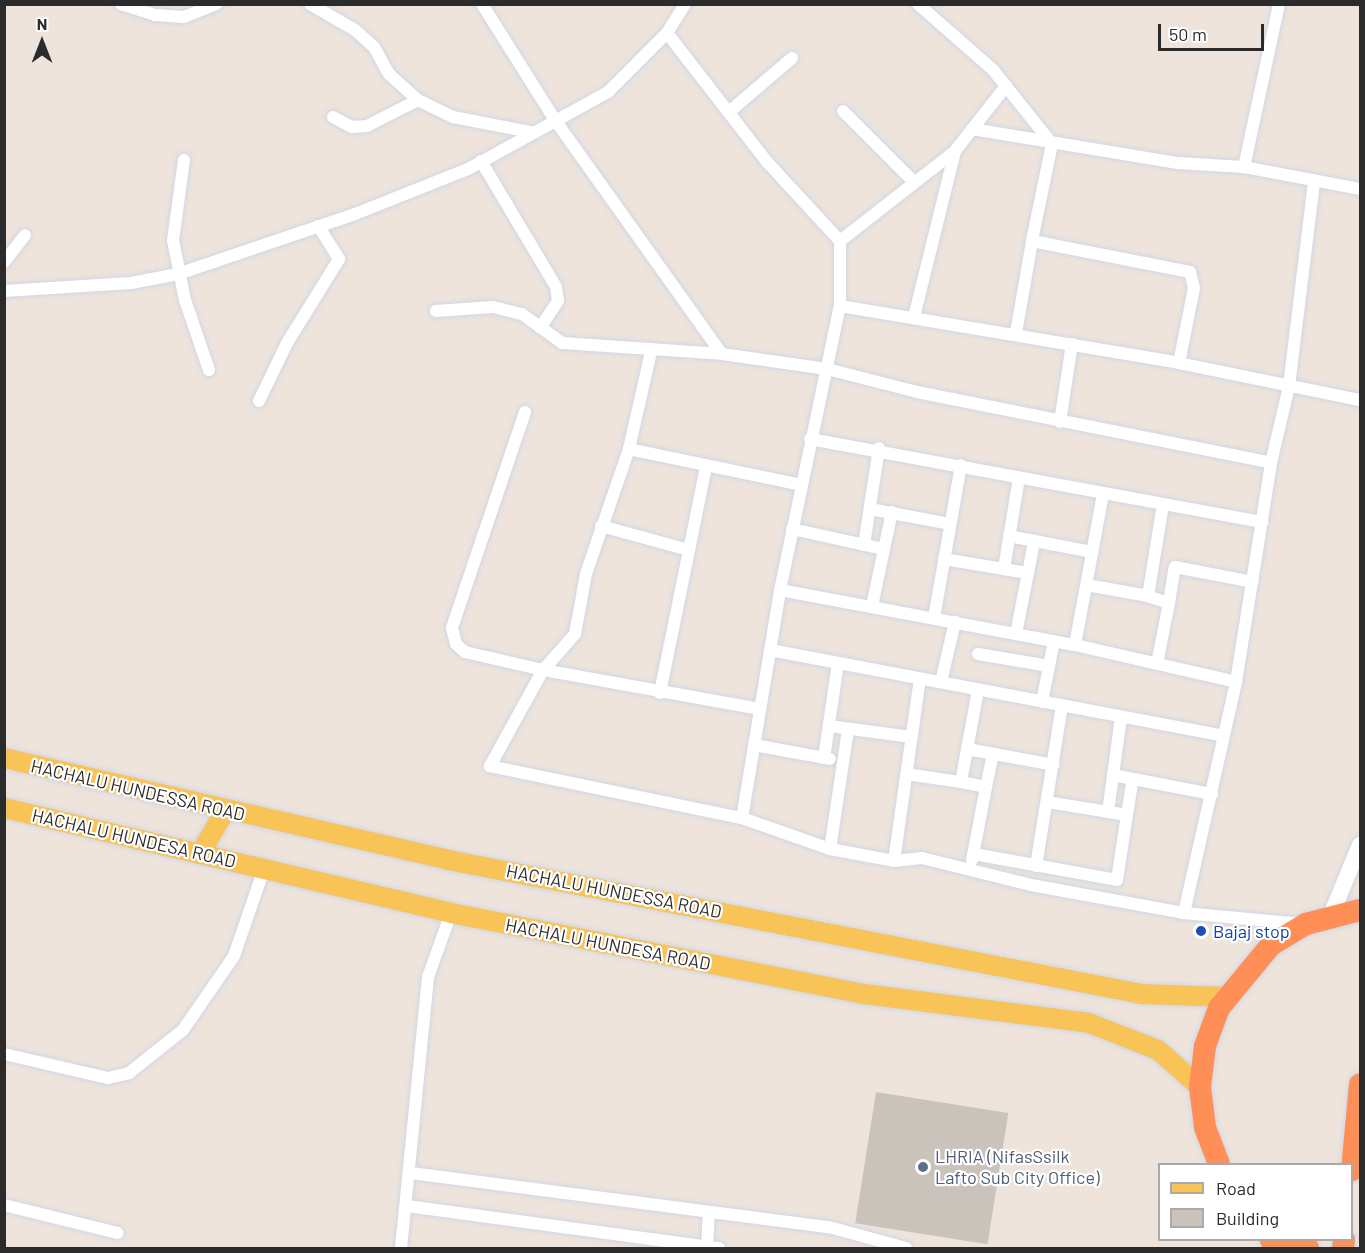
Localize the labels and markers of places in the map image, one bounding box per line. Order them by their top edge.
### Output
place label: Bajaj stop [1213,920,1290,942]
marker: Bajaj stop [1194,924,1208,938]
place label: LHRIA (NifasSsilk Lafto Sub City Office) [935,1146,1100,1188]
marker: LHRIA (NifasSsilk Lafto Sub City Office) [916,1160,930,1174]

